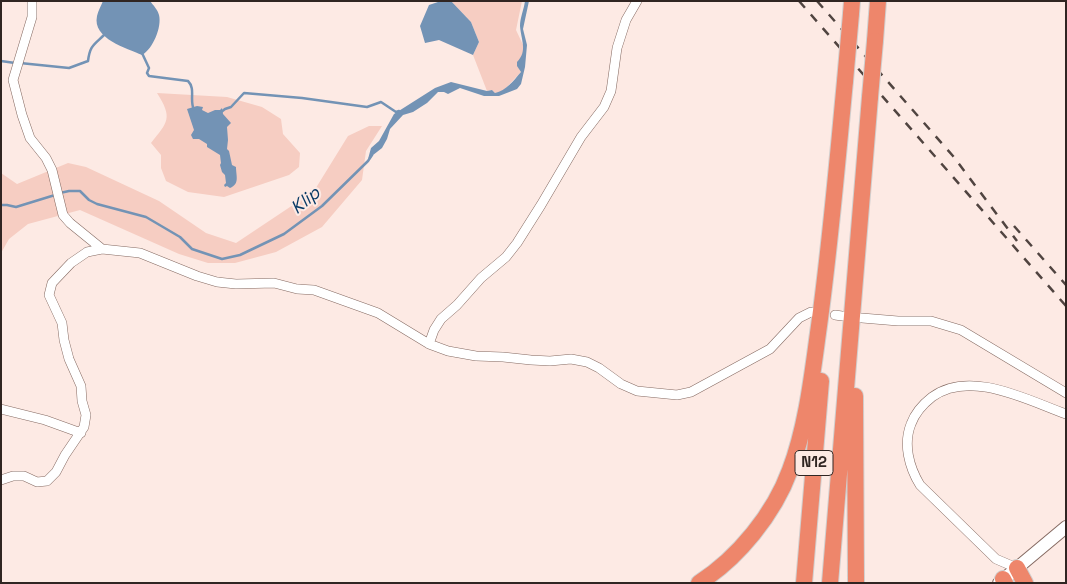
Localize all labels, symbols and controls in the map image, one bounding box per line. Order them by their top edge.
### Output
water label: Klip [287,183,325,219]
road number: N12 [795,450,833,476]

